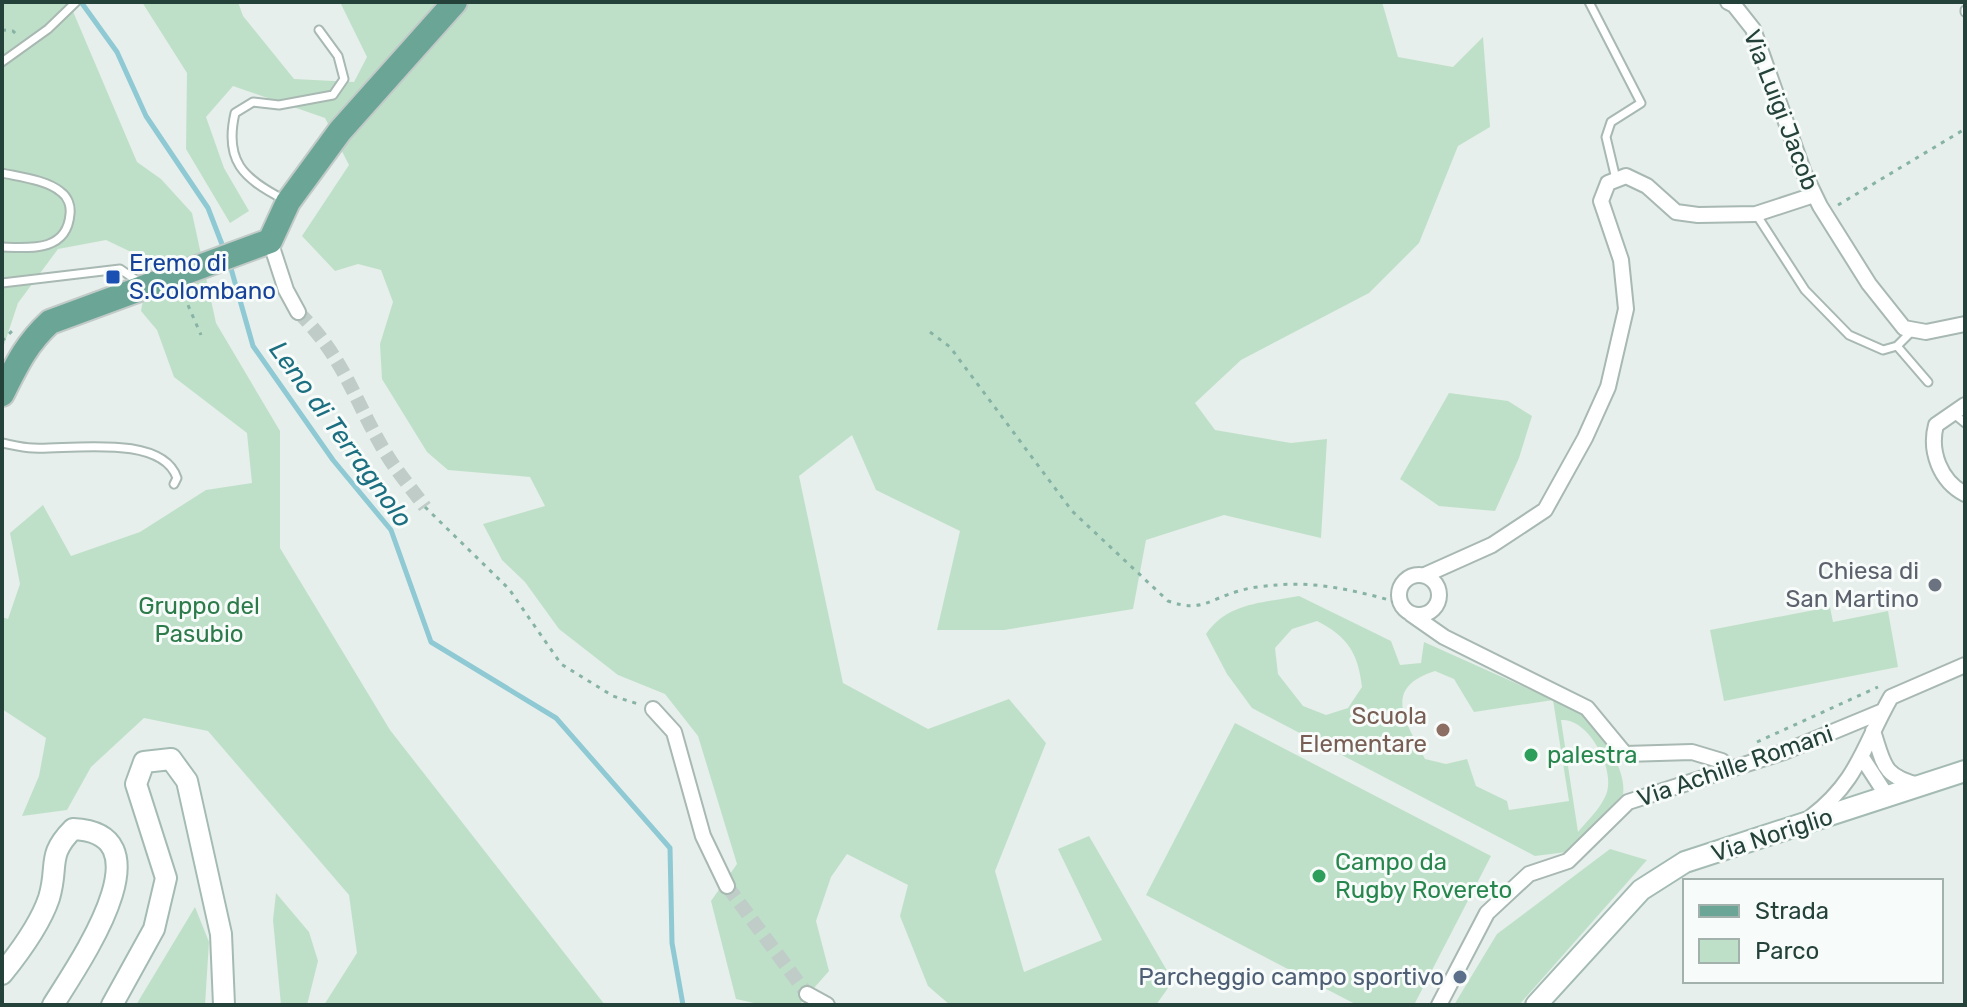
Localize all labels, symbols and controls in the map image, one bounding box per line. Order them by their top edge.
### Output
street label: Via Luigi Jacob [1738,26,1824,194]
place label: Eremo di S.Colombano [129,249,276,305]
marker: Eremo di S.Colombano [104,268,122,286]
water label: Leno di Terragnolo [263,335,419,534]
place label: Chiesa di San Martino [1785,557,1919,613]
marker: Chiesa di San Martino [1926,576,1944,594]
park label: Gruppo del Pasubio [138,592,260,648]
place label: Scuola Elementare [1299,702,1427,758]
street label: Via Achille Romani [1634,719,1836,813]
marker: Scuola Elementare [1434,721,1452,739]
place label: palestra [1547,741,1638,769]
marker: palestra [1522,746,1540,764]
street label: Via Noriglio [1708,802,1836,868]
place label: Campo da Rugby Rovereto [1335,848,1512,904]
marker: Campo da Rugby Rovereto [1310,867,1328,885]
legend [1683,879,1943,983]
text: Strada [1755,897,1829,925]
text: Parco [1755,937,1819,965]
place label: Parcheggio campo sportivo [1138,963,1444,991]
marker: Parcheggio campo sportivo [1451,968,1469,986]

